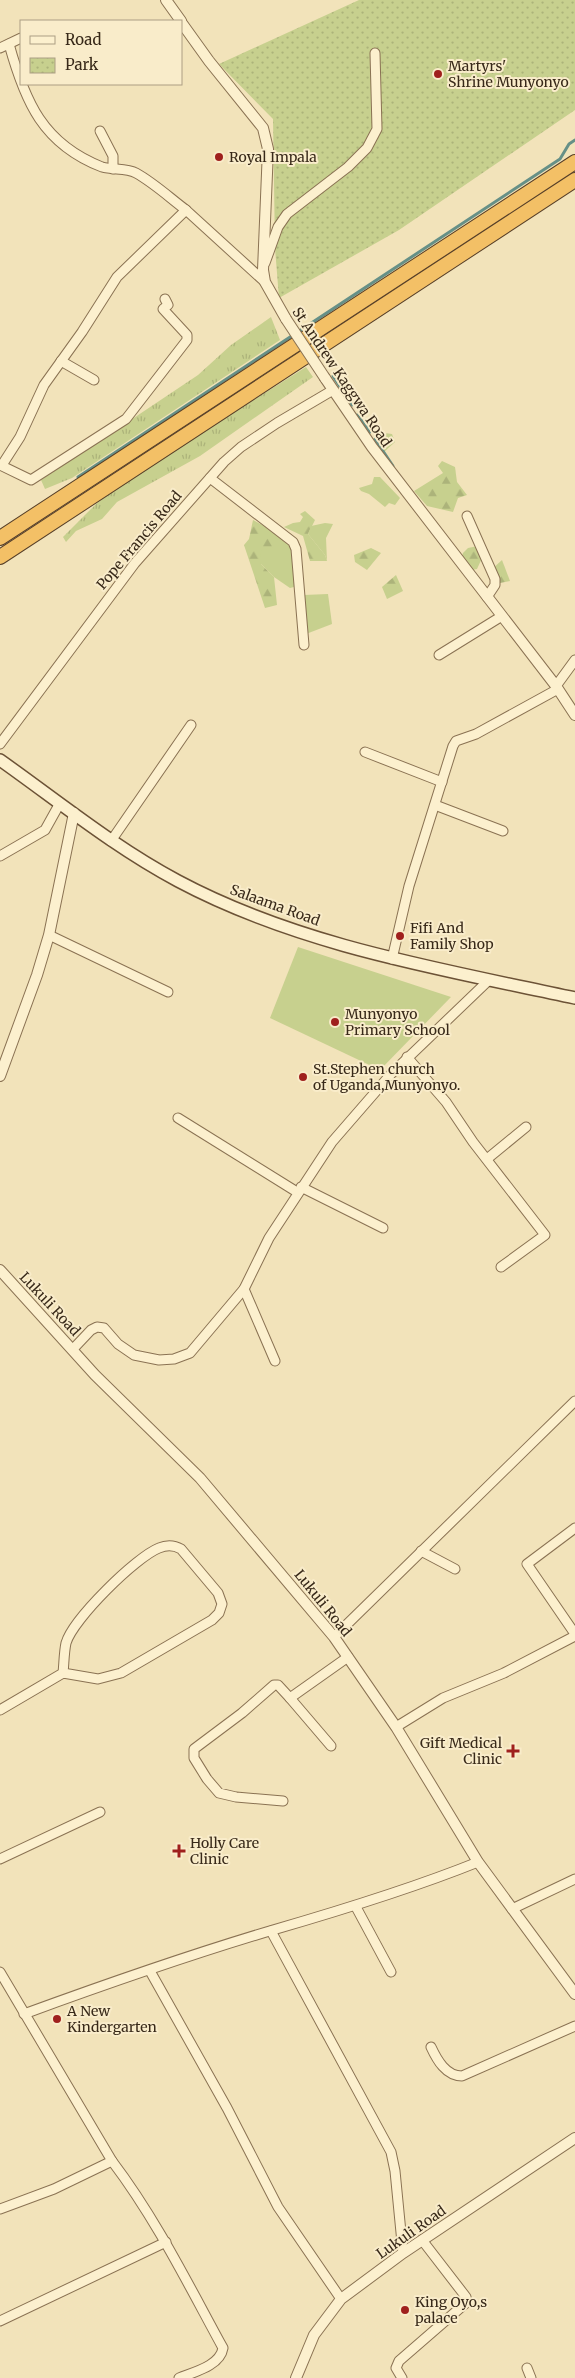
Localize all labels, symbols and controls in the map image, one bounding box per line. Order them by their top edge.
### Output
legend [20,20,182,85]
text: Road [65,30,101,49]
text: Park [65,55,99,74]
place label: Martyrs' Shrine Munyonyo [448,57,569,91]
marker: Martyrs' Shrine Munyonyo [432,68,444,80]
place label: Royal Impala [229,148,317,166]
marker: Royal Impala [213,151,225,163]
street label: St Andrew Kaggwa Road [289,304,396,451]
street label: Pope Francis Road [92,487,186,593]
street label: Salaama Road [228,880,323,930]
place label: Fifi And Family Shop [410,919,494,953]
marker: Fifi And Family Shop [394,930,406,942]
place label: Munyonyo Primary School [345,1005,450,1039]
marker: Munyonyo Primary School [329,1016,341,1028]
place label: St.Stephen church of Uganda,Munyonyo. [313,1060,460,1094]
marker: St.Stephen church of Uganda,Munyonyo. [297,1071,309,1083]
street label: Lukuli Road [16,1268,85,1340]
street label: Lukuli Road [291,1566,356,1641]
place label: Gift Medical Clinic [420,1734,503,1768]
marker: Gift Medical Clinic [506,1744,520,1758]
place label: Holly Care Clinic [190,1834,259,1868]
marker: Holly Care Clinic [172,1844,186,1858]
place label: A New Kindergarten [66,2002,157,2036]
marker: A New Kindergarten [51,2013,63,2025]
street label: Lukuli Road [373,2201,450,2263]
place label: King Oyo,s palace [415,2293,487,2327]
marker: King Oyo,s palace [399,2304,411,2316]

